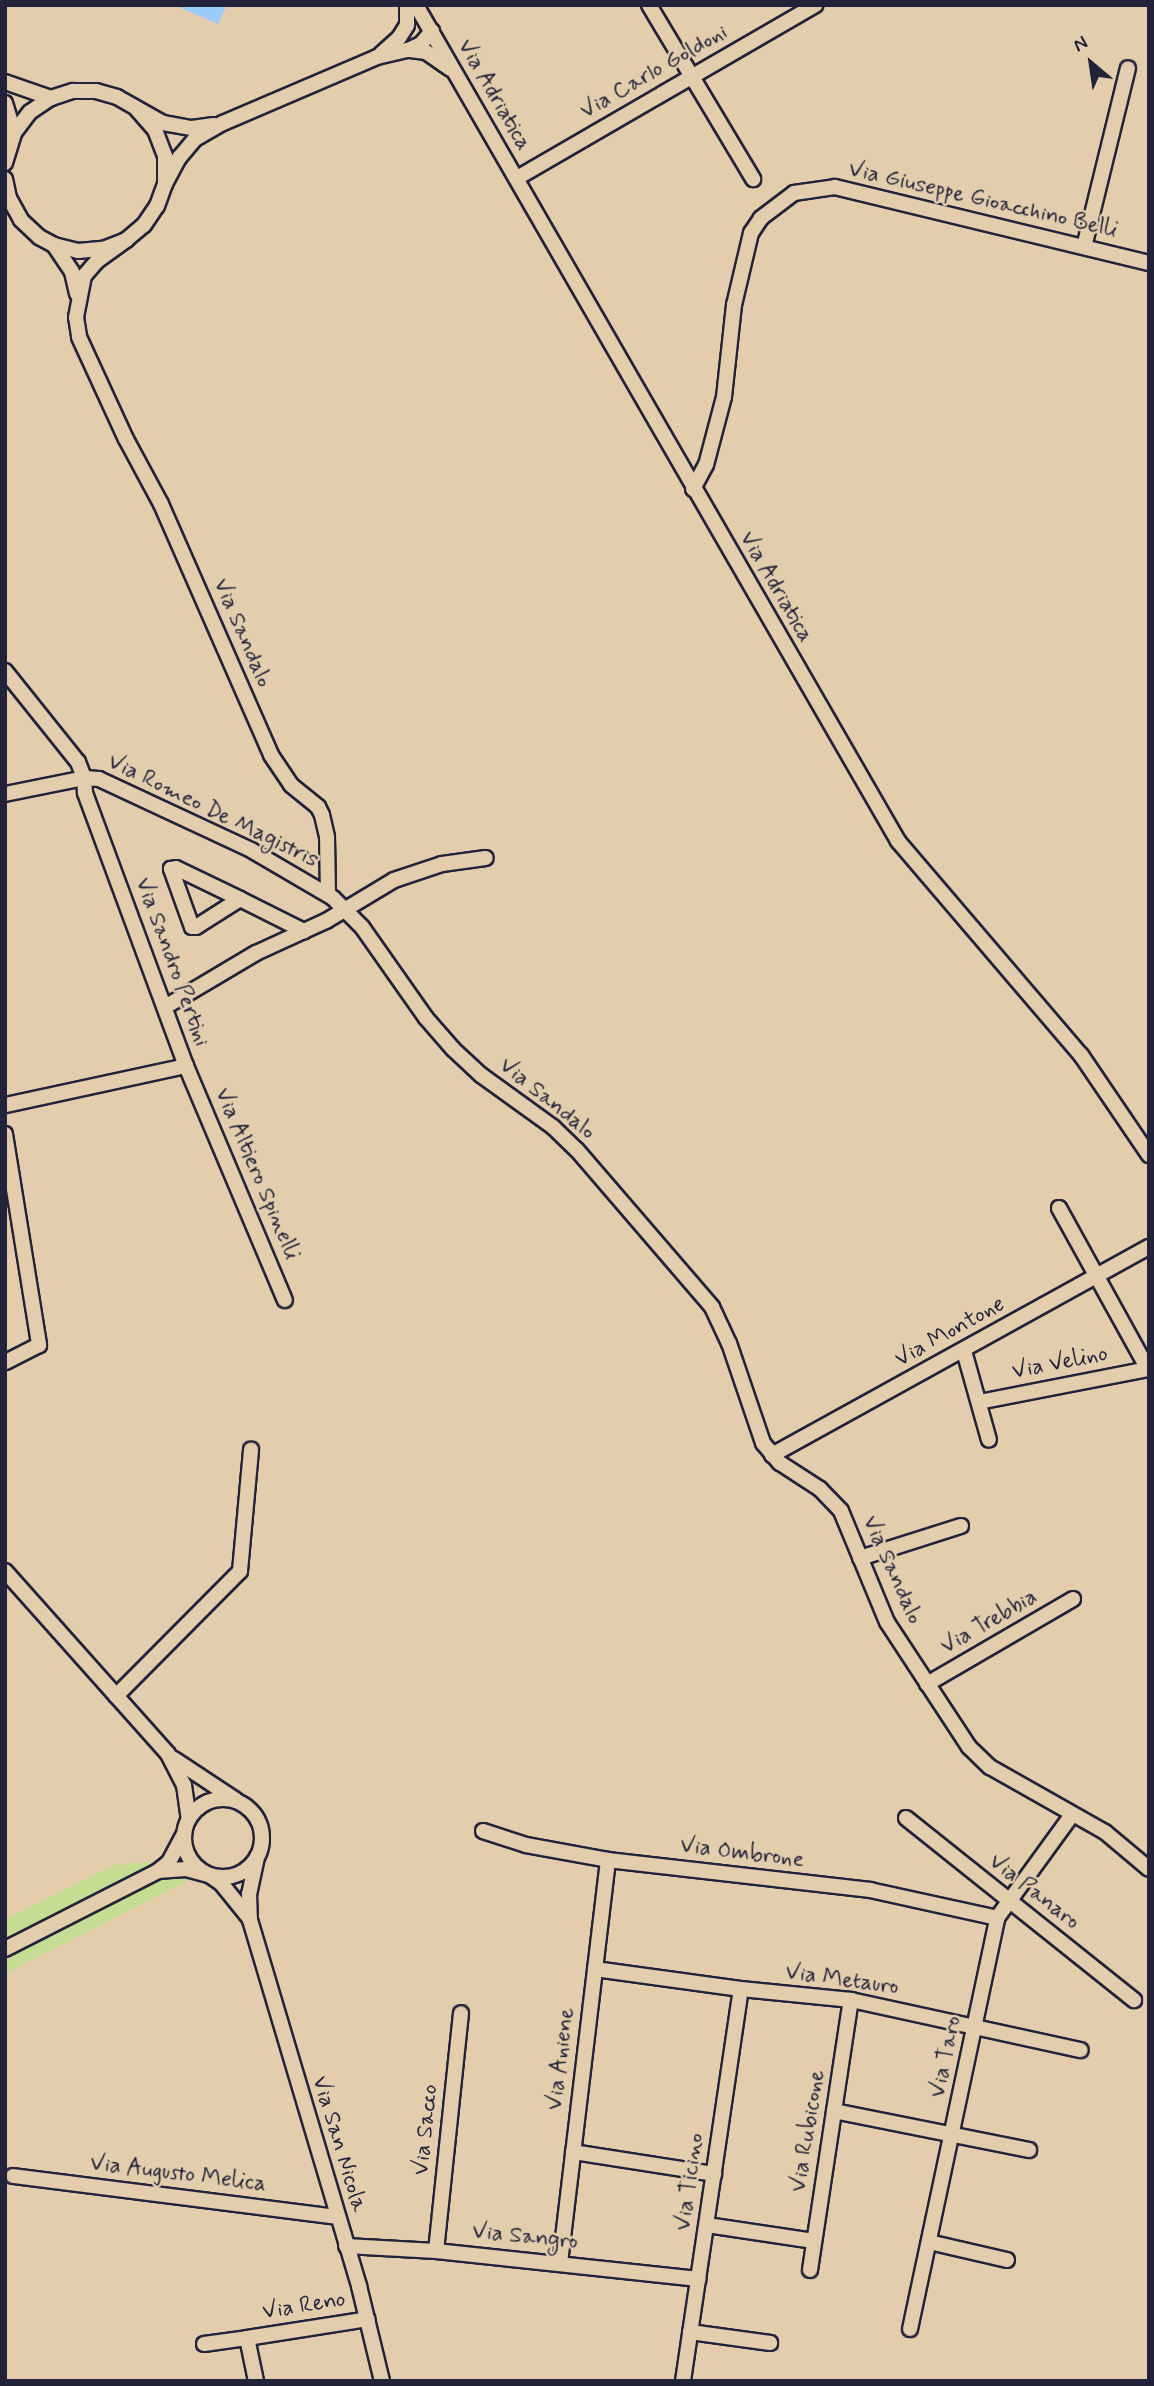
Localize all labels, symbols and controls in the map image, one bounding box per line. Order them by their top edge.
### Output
street label: Via Carlo Goldoni [576,19,732,125]
north arrow [1056,28,1126,98]
text: N [1069,30,1092,58]
street label: Via Adriatica [450,33,538,157]
street label: Via Giuseppe Gioacchino Belli [846,156,1120,244]
street label: Via Adriatica [732,525,820,649]
street label: Via Sandalo [207,576,277,690]
street label: Via Romeo De Magistris [104,748,322,874]
street label: Via Sandro Pertini [129,875,215,1049]
street label: Via Sandalo [494,1053,600,1145]
street label: Via Altiero Spinelli [208,1084,306,1264]
street label: Via Montone [890,1290,1010,1374]
street label: Via Velino [1010,1340,1110,1386]
street label: Via Sandalo [856,1513,928,1627]
street label: Via Trebbia [934,1583,1044,1661]
street label: Via Ombrone [678,1832,806,1874]
street label: Via Panaro [984,1849,1084,1935]
street label: Via Metauro [781,1958,903,2002]
street label: Via Aniene [541,2005,581,2113]
street label: Via Taro [924,2016,968,2098]
street label: Via Rubicone [785,2069,831,2193]
street label: Via San Nicola [305,2073,373,2215]
street label: Via Sacco [408,2084,444,2176]
street label: Via Ticino [670,2133,710,2231]
street label: Via Augusto Melica [87,2149,269,2199]
street label: Via Sangro [472,2218,578,2256]
street label: Via Reno [260,2286,348,2326]

